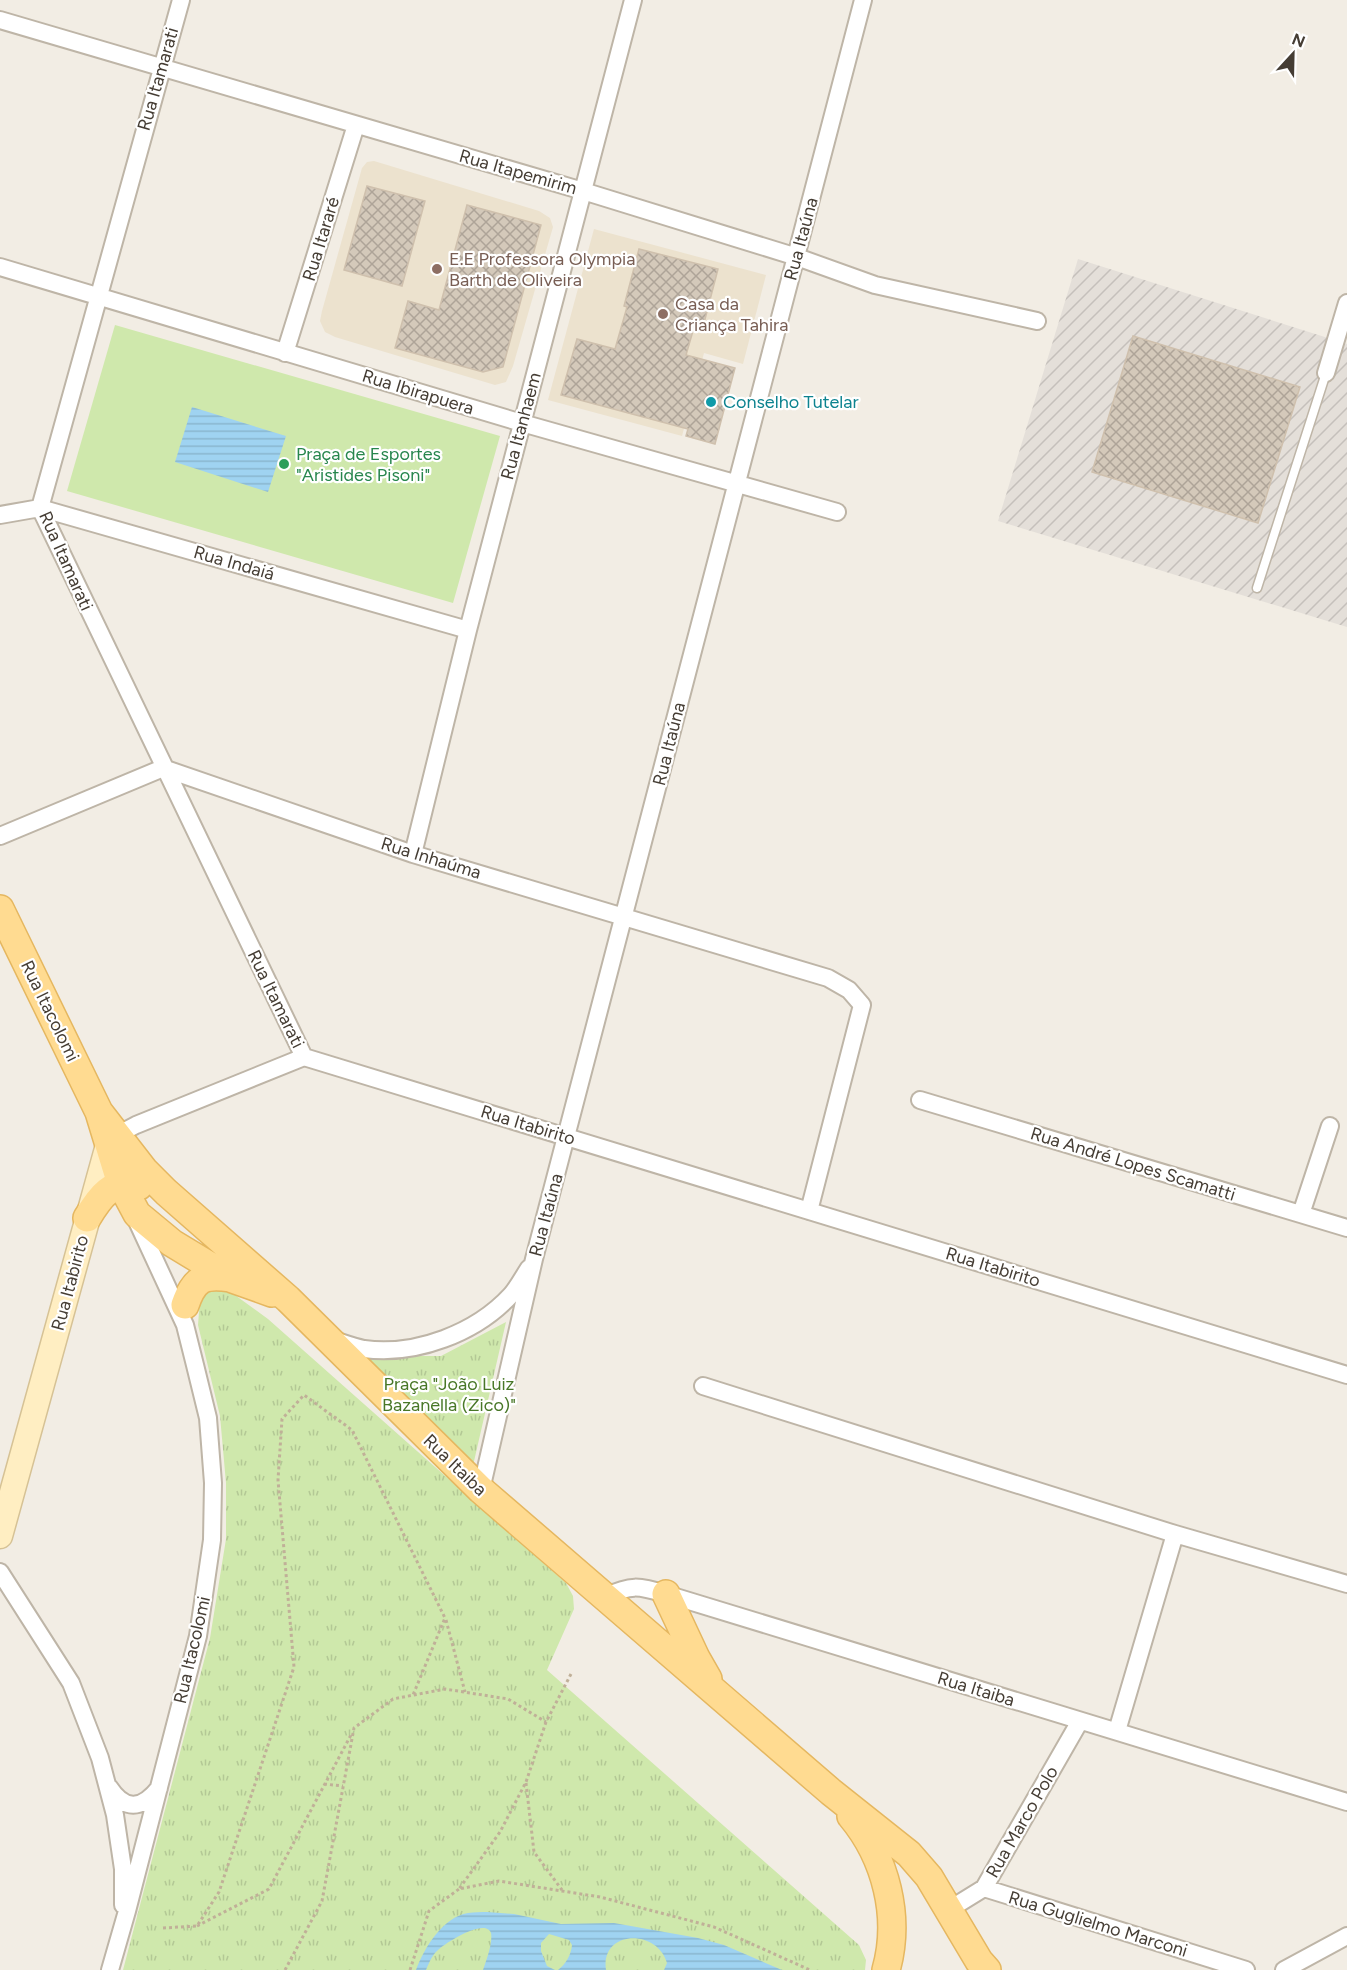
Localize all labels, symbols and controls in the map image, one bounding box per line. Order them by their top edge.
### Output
north arrow [1263,24,1323,84]
street label: Rua Itamarati [133,25,183,133]
text: N [1289,29,1308,52]
street label: Rua Itapemirim [457,145,579,199]
street label: Rua Itararé [298,194,344,284]
street label: Rua Itaúna [779,195,823,283]
place label: E.E Professora Olympia Barth de Oliveira [449,248,635,291]
marker: E.E Professora Olympia Barth de Oliveira [430,262,444,276]
place label: Casa da Criança Tahira [675,293,788,336]
marker: Casa da Criança Tahira [656,307,670,321]
street label: Rua Ibirapuera [360,365,476,419]
street label: Rua Itanhaem [496,370,546,482]
place label: Conselho Tutelar [723,391,859,413]
marker: Conselho Tutelar [704,395,718,409]
place label: Praça de Esportes "Aristides Pisoni" [296,443,441,486]
marker: Praça de Esportes "Aristides Pisoni" [277,457,291,471]
street label: Rua Itamarati [34,508,98,614]
street label: Rua Indaiá [191,541,277,585]
street label: Rua Itaúna [648,700,690,788]
street label: Rua Inhaúma [378,832,484,884]
street label: Rua Itamarati [243,946,309,1052]
street label: Rua Itacolomi [16,957,84,1065]
street label: Rua Itabirito [478,1100,578,1150]
street label: Rua André Lopes Scamatti [1028,1122,1238,1206]
street label: Rua Itaúna [524,1171,568,1259]
street label: Rua Itabirito [47,1233,93,1333]
street label: Rua Itabirito [943,1242,1043,1292]
park label: Praça "João Luiz Bazanella (Zico)" [382,1373,516,1416]
street label: Rua Itaiba [419,1429,491,1501]
street label: Rua Itacolomi [169,1594,215,1706]
street label: Rua Itaiba [935,1667,1017,1711]
street label: Rua Marco Polo [981,1762,1063,1882]
street label: Rua Guglielmo Marconi [1006,1886,1190,1962]

